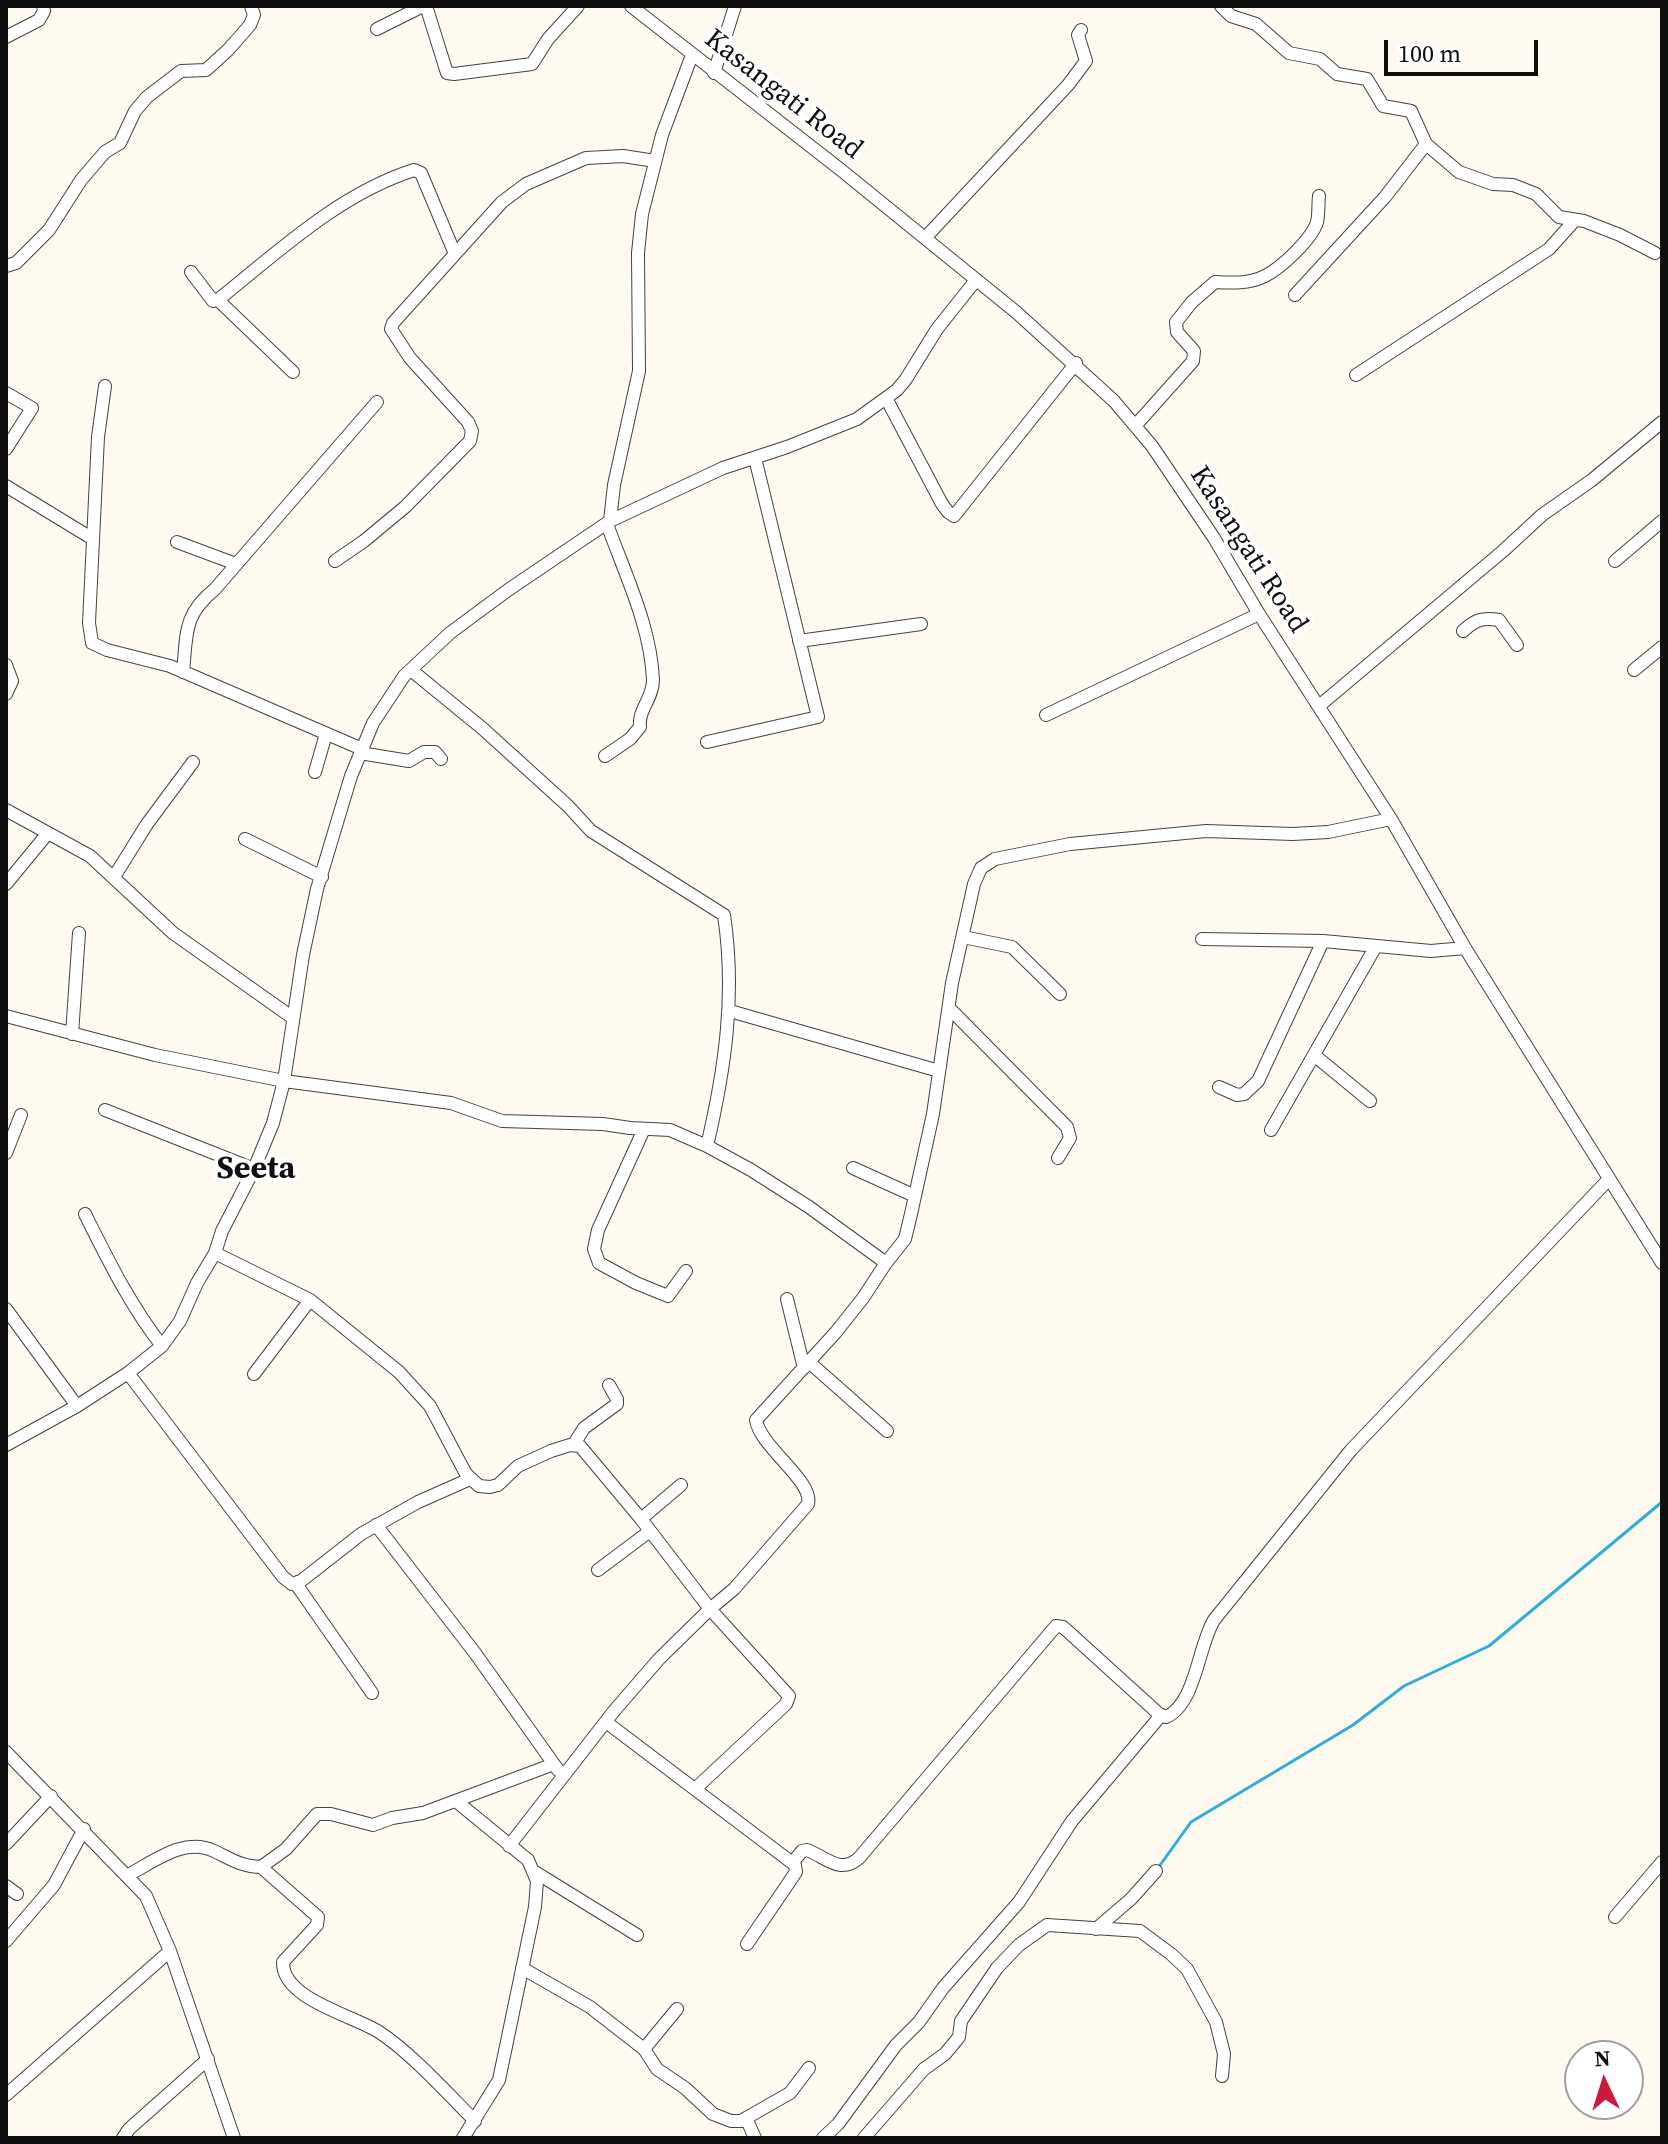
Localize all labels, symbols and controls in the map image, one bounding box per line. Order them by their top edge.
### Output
street label: Kasangati Road [697,23,869,167]
scale bar [1388,24,1542,74]
text: 100 m [1398,37,1461,70]
street label: Kasangati Road [1182,461,1314,639]
district label: Seeta [216,1151,296,1189]
north arrow [1564,2040,1644,2120]
text: N [1593,2043,1612,2074]

